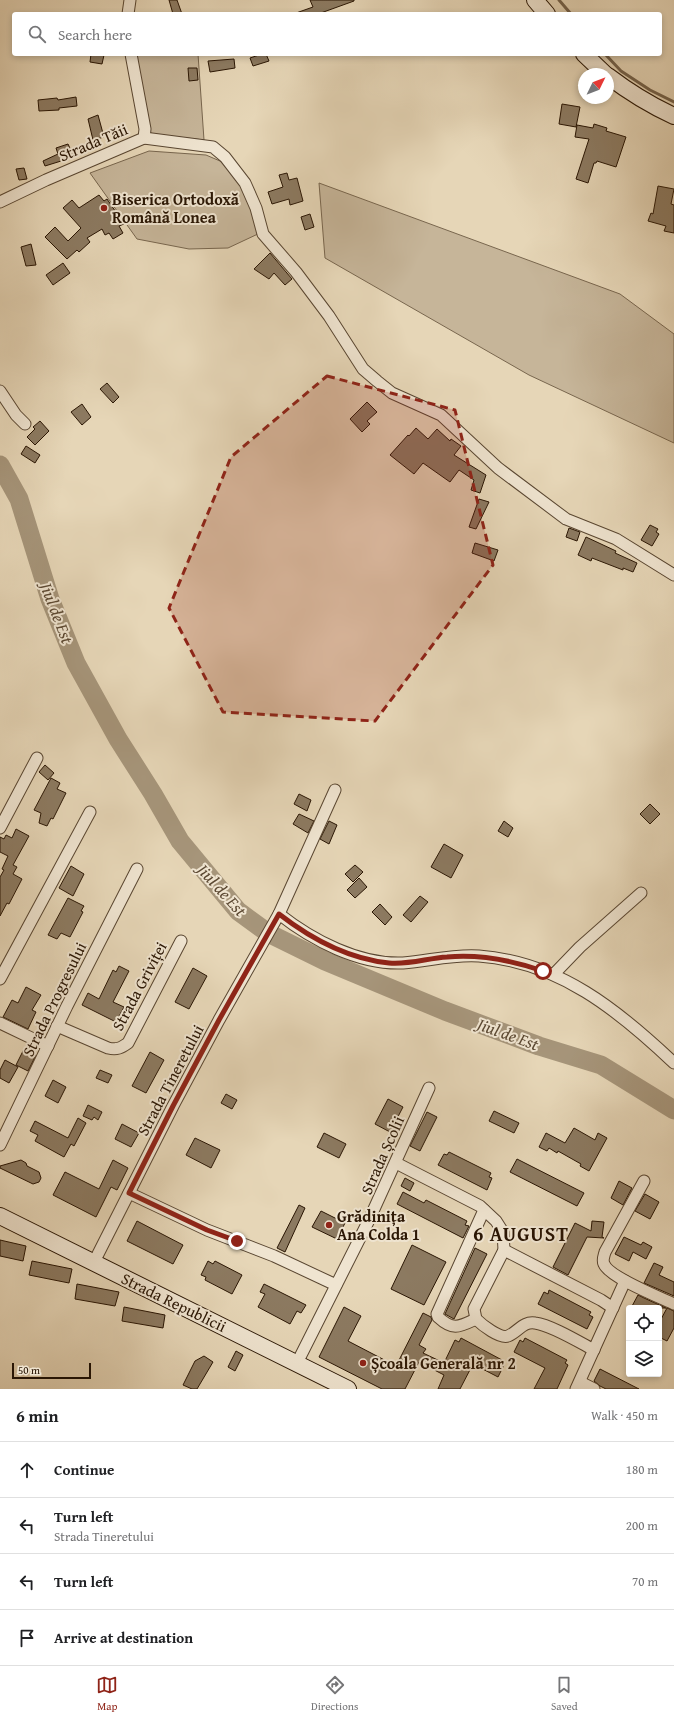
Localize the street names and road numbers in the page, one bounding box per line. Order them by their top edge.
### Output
street label: Strada Tăii [55,117,132,167]
street label: Strada Progresului [16,937,92,1060]
street label: Strada Griviței [105,937,173,1035]
street label: Strada Tineretului [131,1020,210,1140]
street label: Strada Școlii [354,1111,410,1198]
street label: Strada Republicii [117,1266,231,1338]

